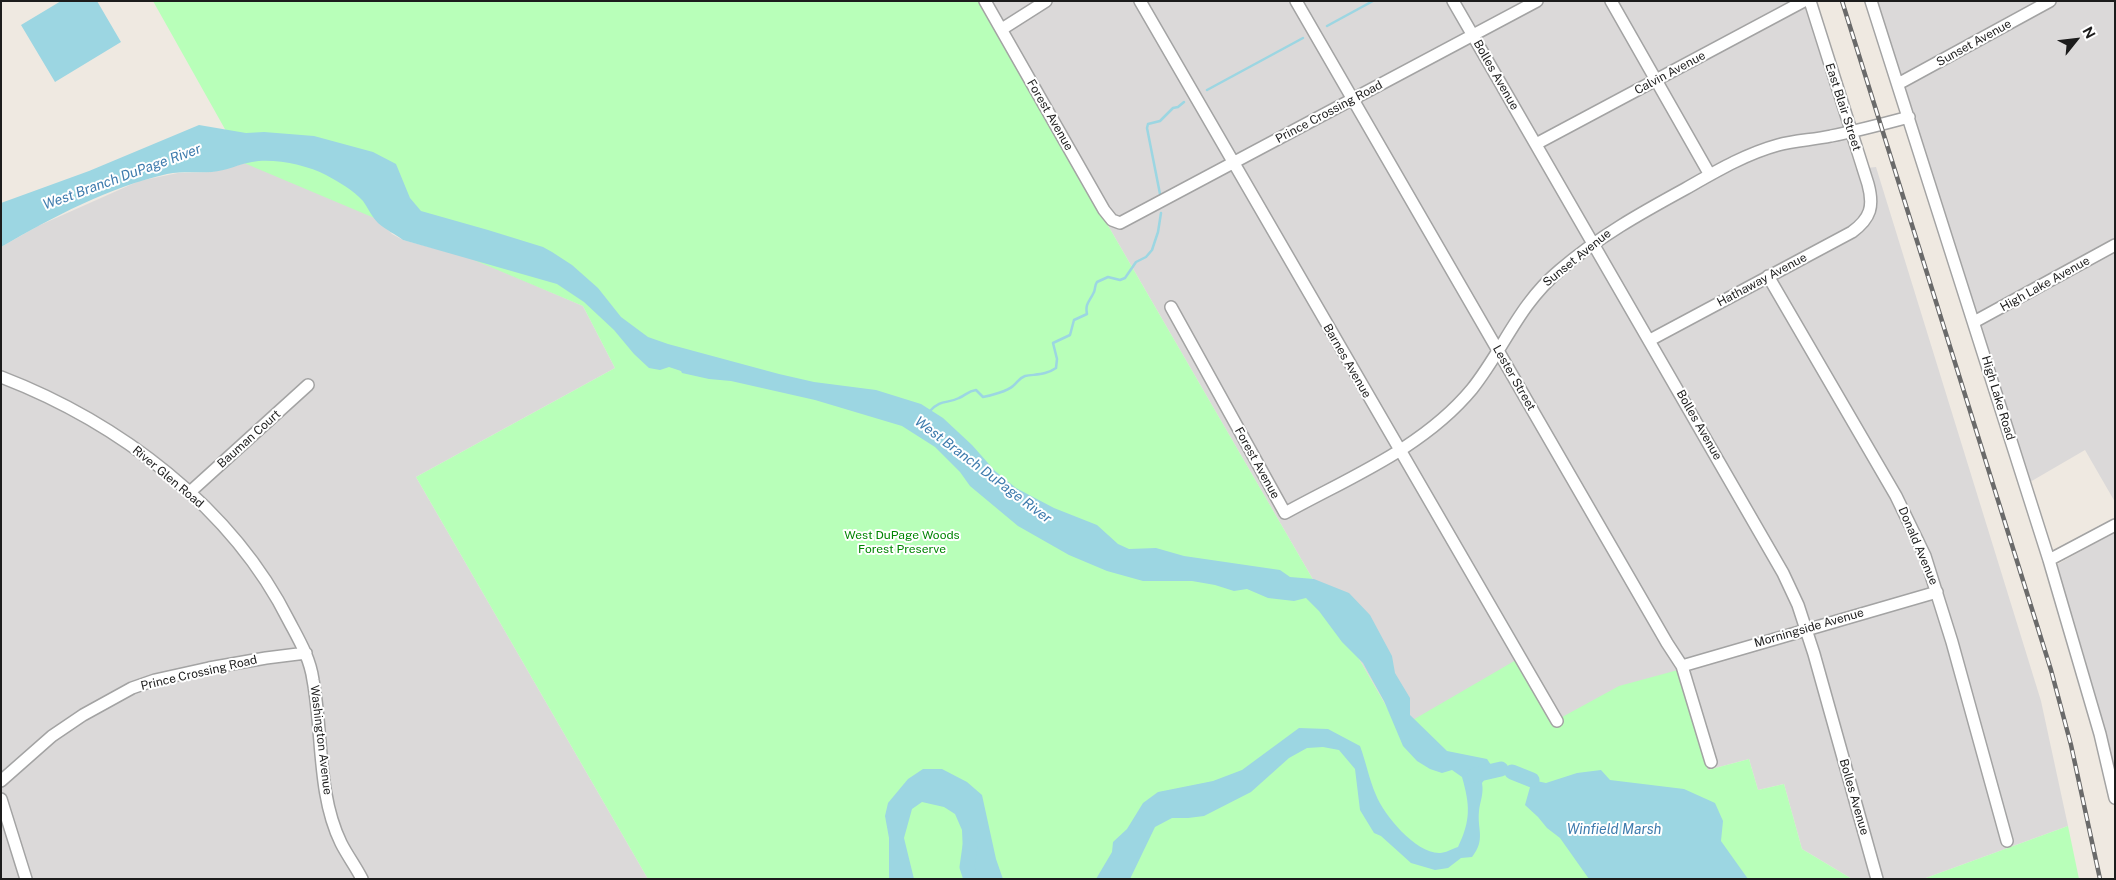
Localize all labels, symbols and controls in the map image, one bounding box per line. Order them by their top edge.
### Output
north arrow [2051,15,2101,65]
street label: Sunset Avenue [1934,17,2014,69]
text: N [2079,24,2099,41]
street label: Bolles Avenue [1470,37,1522,113]
street label: Calvin Avenue [1632,48,1708,98]
street label: East Blair Street [1822,61,1864,153]
street label: Forest Avenue [1024,77,1076,153]
street label: Prince Crossing Road [1273,78,1385,146]
water label: West Branch DuPage River [41,141,203,213]
street label: Sunset Avenue [1540,226,1614,290]
street label: Hathaway Avenue [1715,250,1809,310]
street label: High Lake Avenue [1998,253,2092,315]
street label: Barnes Avenue [1320,321,1374,401]
street label: Lester Street [1489,343,1539,413]
street label: High Lake Road [1978,354,2018,442]
street label: Bolles Avenue [1673,387,1725,463]
street label: Bauman Court [215,407,283,471]
water label: West Branch DuPage River [911,413,1055,527]
street label: Forest Avenue [1231,425,1283,501]
street label: River Glen Road [129,443,207,511]
street label: Donald Avenue [1895,505,1941,587]
park label: West DuPage Woods Forest Preserve [844,528,960,556]
street label: Morningside Avenue [1753,605,1865,651]
street label: Prince Crossing Road [139,653,259,693]
street label: Washington Avenue [307,684,335,796]
street label: Bolles Avenue [1836,757,1872,837]
water label: Winfield Marsh [1567,822,1661,838]

